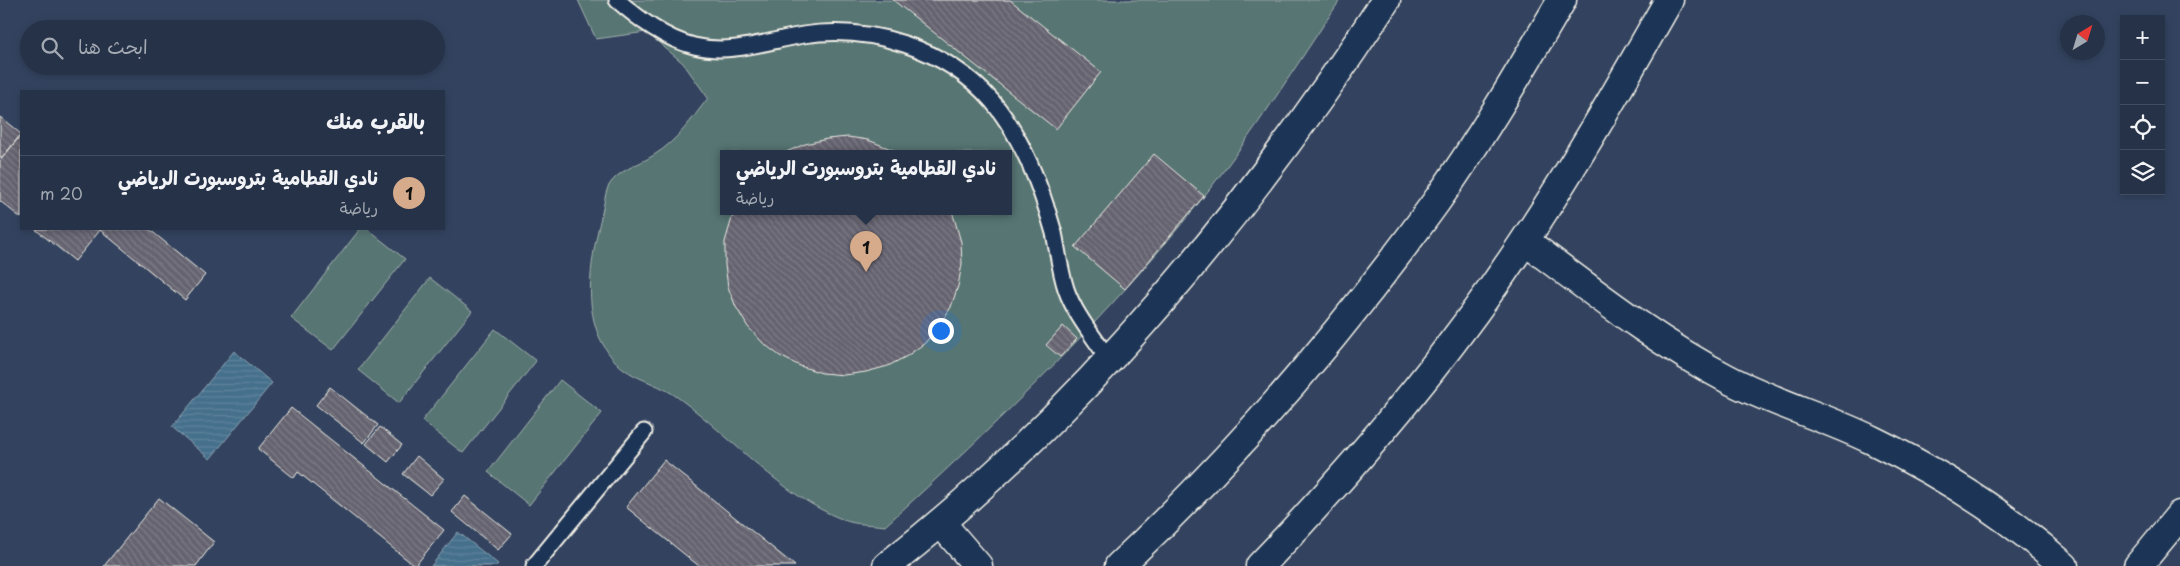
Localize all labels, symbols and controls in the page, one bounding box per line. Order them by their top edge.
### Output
north arrow [2060,15,2105,60]
map controls [2120,15,2165,195]
button: + [2120,15,2165,60]
search box [20,20,445,75]
text: ابحث هنا [78,32,148,60]
icon: search [38,34,66,62]
button: − [2120,60,2165,105]
text: بالقرب منك [326,104,425,136]
button: locate [2120,105,2165,150]
popup [720,150,1012,215]
button: layers [2120,150,2165,195]
text: نادي القطامية بتروسبورت الرياضي [736,153,996,181]
text: نادي القطامية بتروسبورت الرياضي [118,163,378,191]
text: 20 m [40,181,83,205]
text: 1 [405,181,413,205]
text: رياضة [736,185,774,209]
text: رياضة [340,195,378,219]
pin: 1 [850,231,882,272]
your location [928,318,954,344]

